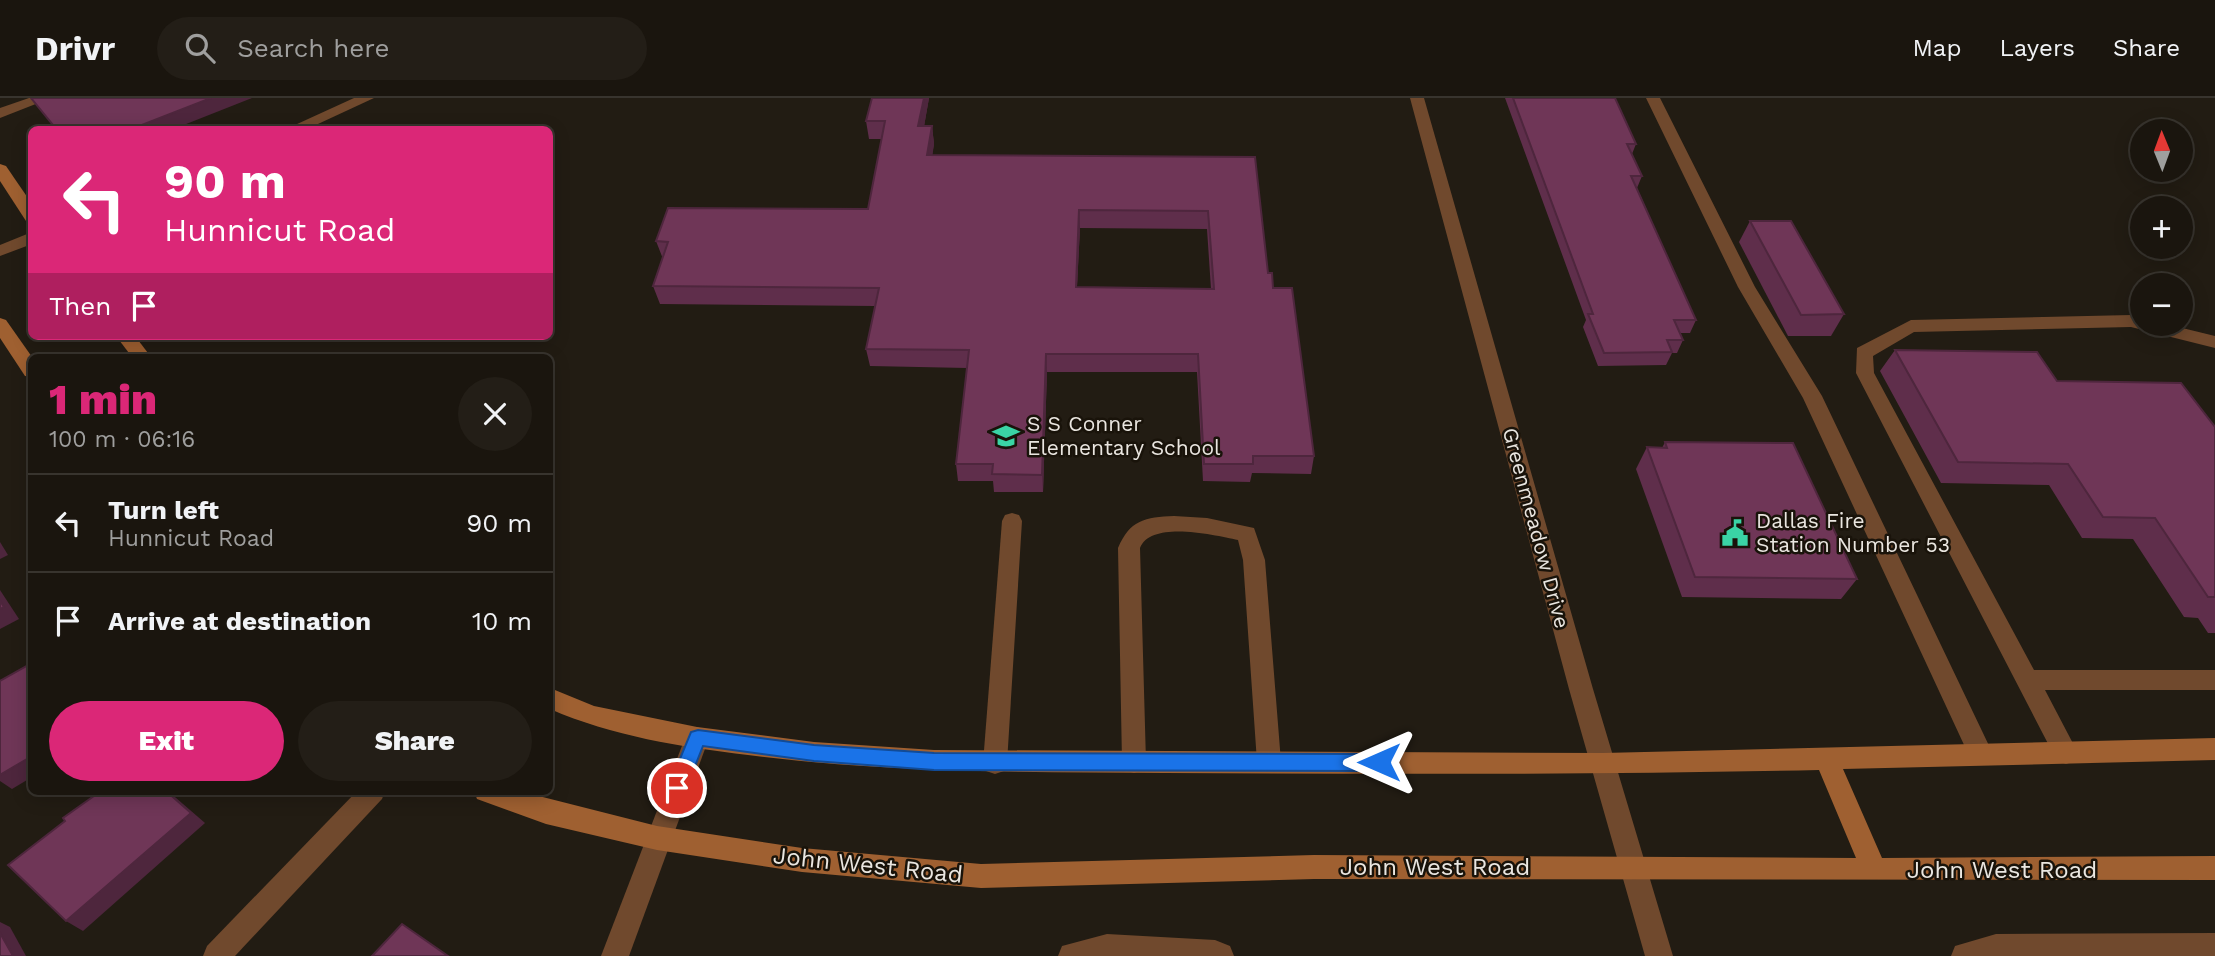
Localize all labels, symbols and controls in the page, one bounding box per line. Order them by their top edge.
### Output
search box [157,17,647,80]
text: Drivr [35,29,115,68]
icon: search [181,29,219,67]
text: Search here [237,33,390,63]
text: Map [1913,34,1961,62]
text: Layers [1999,34,2075,62]
text: Share [2113,34,2180,62]
north arrow [2130,119,2193,182]
map controls [2130,119,2193,336]
text: 90 m [164,152,286,210]
icon: left [49,154,140,245]
button: + [2130,196,2193,259]
text: Hunnicut Road [164,211,395,249]
button: − [2130,273,2193,336]
icon: arrive [125,287,163,325]
text: Then [49,291,111,321]
text: 1 min [49,375,157,424]
button: close [458,377,532,451]
place label: S S Conner Elementary School [1027,411,1221,460]
school or university icon: S S Conner Elementary School [991,421,1021,451]
street label: Greenmeadow Drive [1498,425,1575,631]
text: 100 m · 06:16 [49,426,195,453]
text: Turn left [108,495,219,525]
icon: left [49,504,87,542]
text: 90 m [466,508,532,538]
place label: Dallas Fire Station Number 53 [1756,508,1950,557]
public building icon: Dallas Fire Station Number 53 [1720,518,1750,548]
text: Hunnicut Road [108,525,274,552]
icon: arrive [49,602,87,640]
text: Arrive at destination [108,606,371,636]
text: 10 m [472,606,532,636]
button: Exit [49,701,284,781]
button: Share [298,701,532,781]
position arrow [1342,725,1416,799]
pin [647,758,707,818]
icon: arrive [658,769,696,807]
street label: John West Road [772,841,964,889]
street label: John West Road [1340,853,1530,881]
street label: John West Road [1907,856,2097,884]

